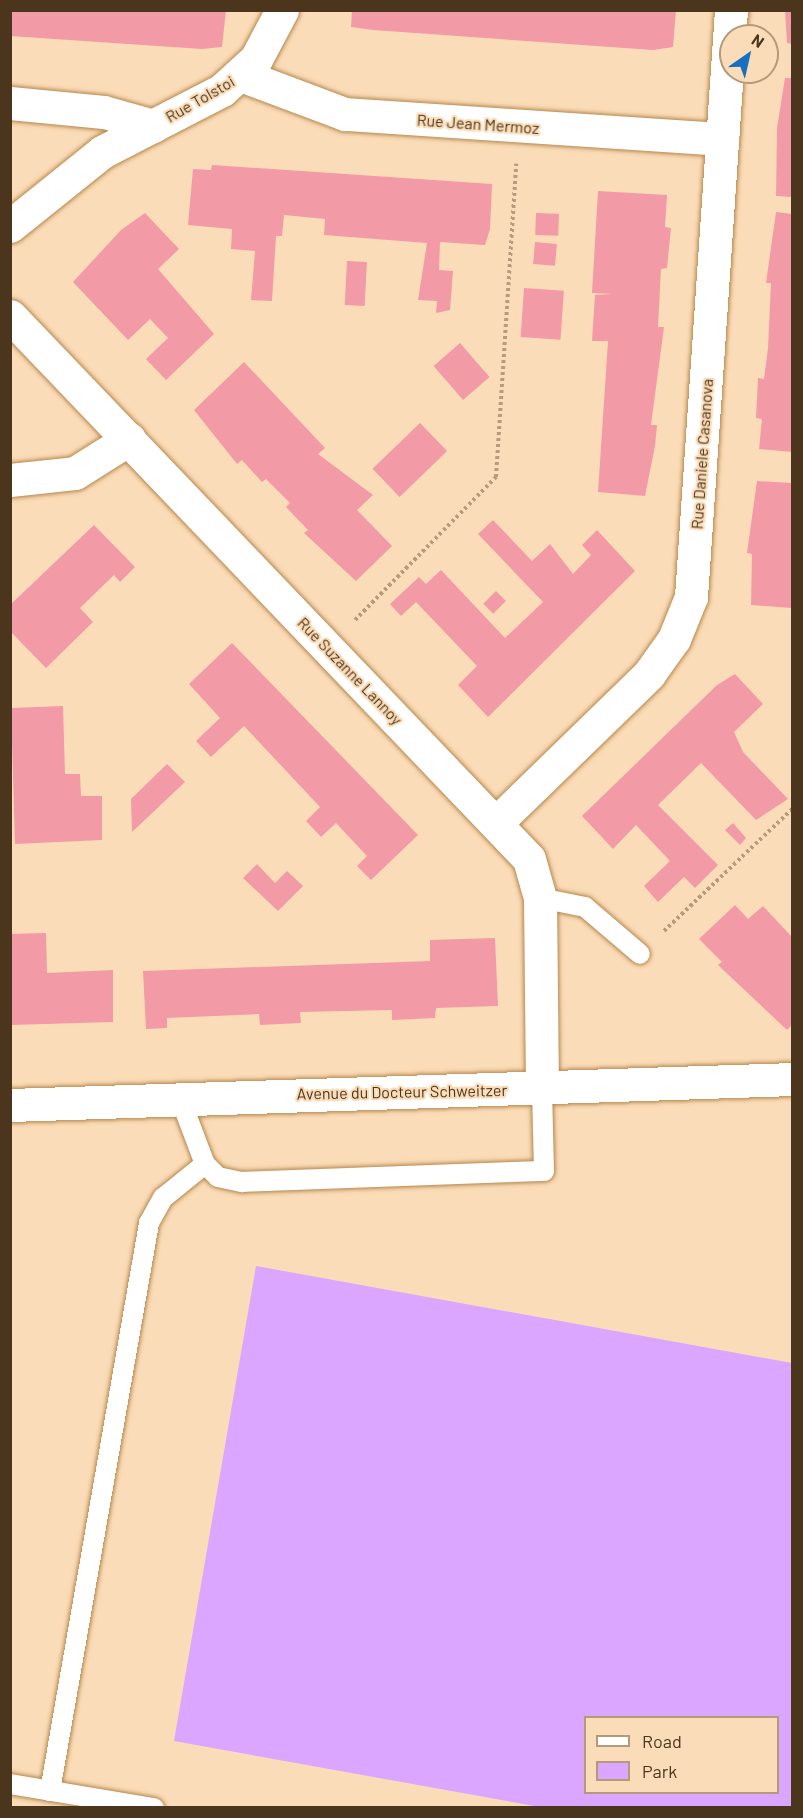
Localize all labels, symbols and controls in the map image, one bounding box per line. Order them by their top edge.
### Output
north arrow [719,24,779,84]
text: N [748,29,768,51]
street label: Rue Tolstoi [162,72,238,126]
street label: Rue Jean Mermoz [416,110,540,138]
street label: Rue Daniele Casanova [687,378,717,530]
street label: Rue Suzanne Lannoy [294,613,406,729]
street label: Avenue du Docteur Schweitzer [297,1081,507,1103]
legend [584,1716,779,1794]
text: Road [642,1730,682,1752]
text: Park [642,1760,677,1782]

